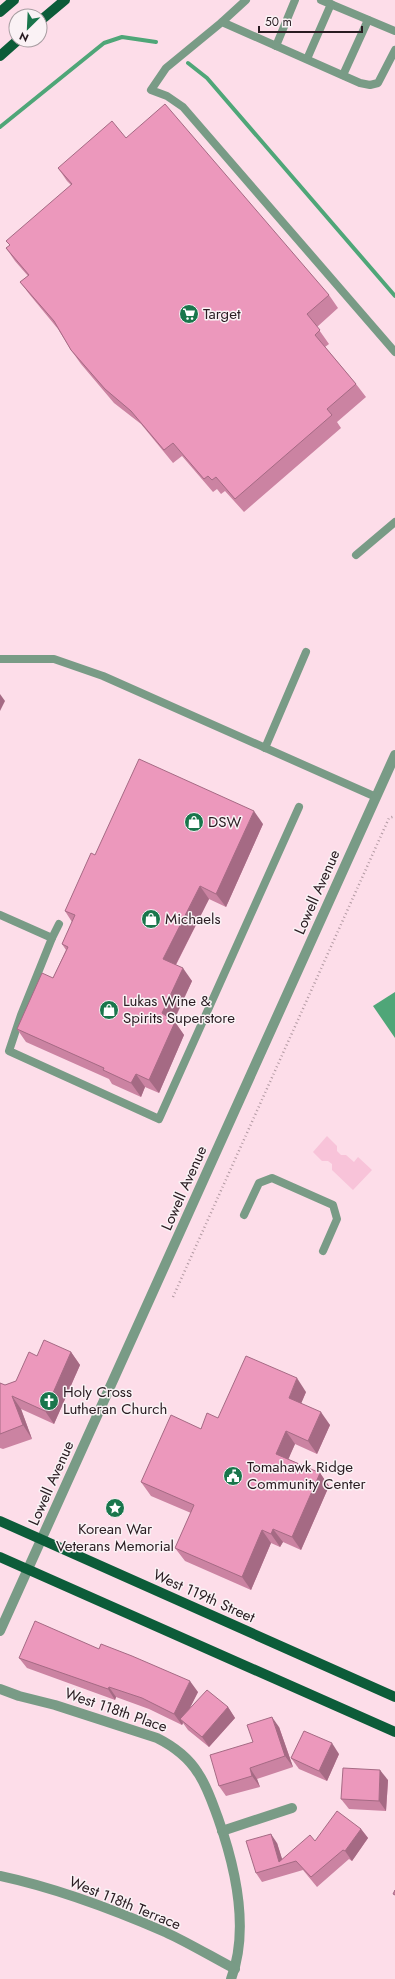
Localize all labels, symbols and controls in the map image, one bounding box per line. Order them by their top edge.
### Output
north arrow [8,8,48,48]
scale bar [259,8,362,34]
text: 50 m [265,13,292,31]
text: N [17,28,31,46]
supermarket icon: Target [178,303,200,325]
place label: Target [203,303,241,325]
shop icon: DSW [183,811,205,833]
place label: DSW [208,811,241,833]
street label: Lowell Avenue [289,846,346,938]
shop icon: Michaels [140,908,162,930]
place label: Michaels [165,908,221,930]
place label: Lukas Wine & Spirits Superstore [123,990,235,1029]
shop icon: Lukas Wine & Spirits Superstore [98,999,120,1021]
street label: Lowell Avenue [156,1142,213,1234]
place label: Holy Cross Lutheran Church [63,1381,167,1420]
church icon: Holy Cross Lutheran Church [38,1390,60,1412]
street label: Lowell Avenue [23,1437,80,1529]
place label: Tomahawk Ridge Community Center [247,1456,366,1495]
public building icon: Tomahawk Ridge Community Center [222,1465,244,1487]
place icon: Korean War Veterans Memorial [104,1497,126,1519]
place label: Korean War Veterans Memorial [56,1518,174,1557]
street label: West 119th Street [150,1564,259,1628]
street label: West 118th Place [62,1682,170,1738]
street label: West 118th Terrace [66,1871,184,1936]

